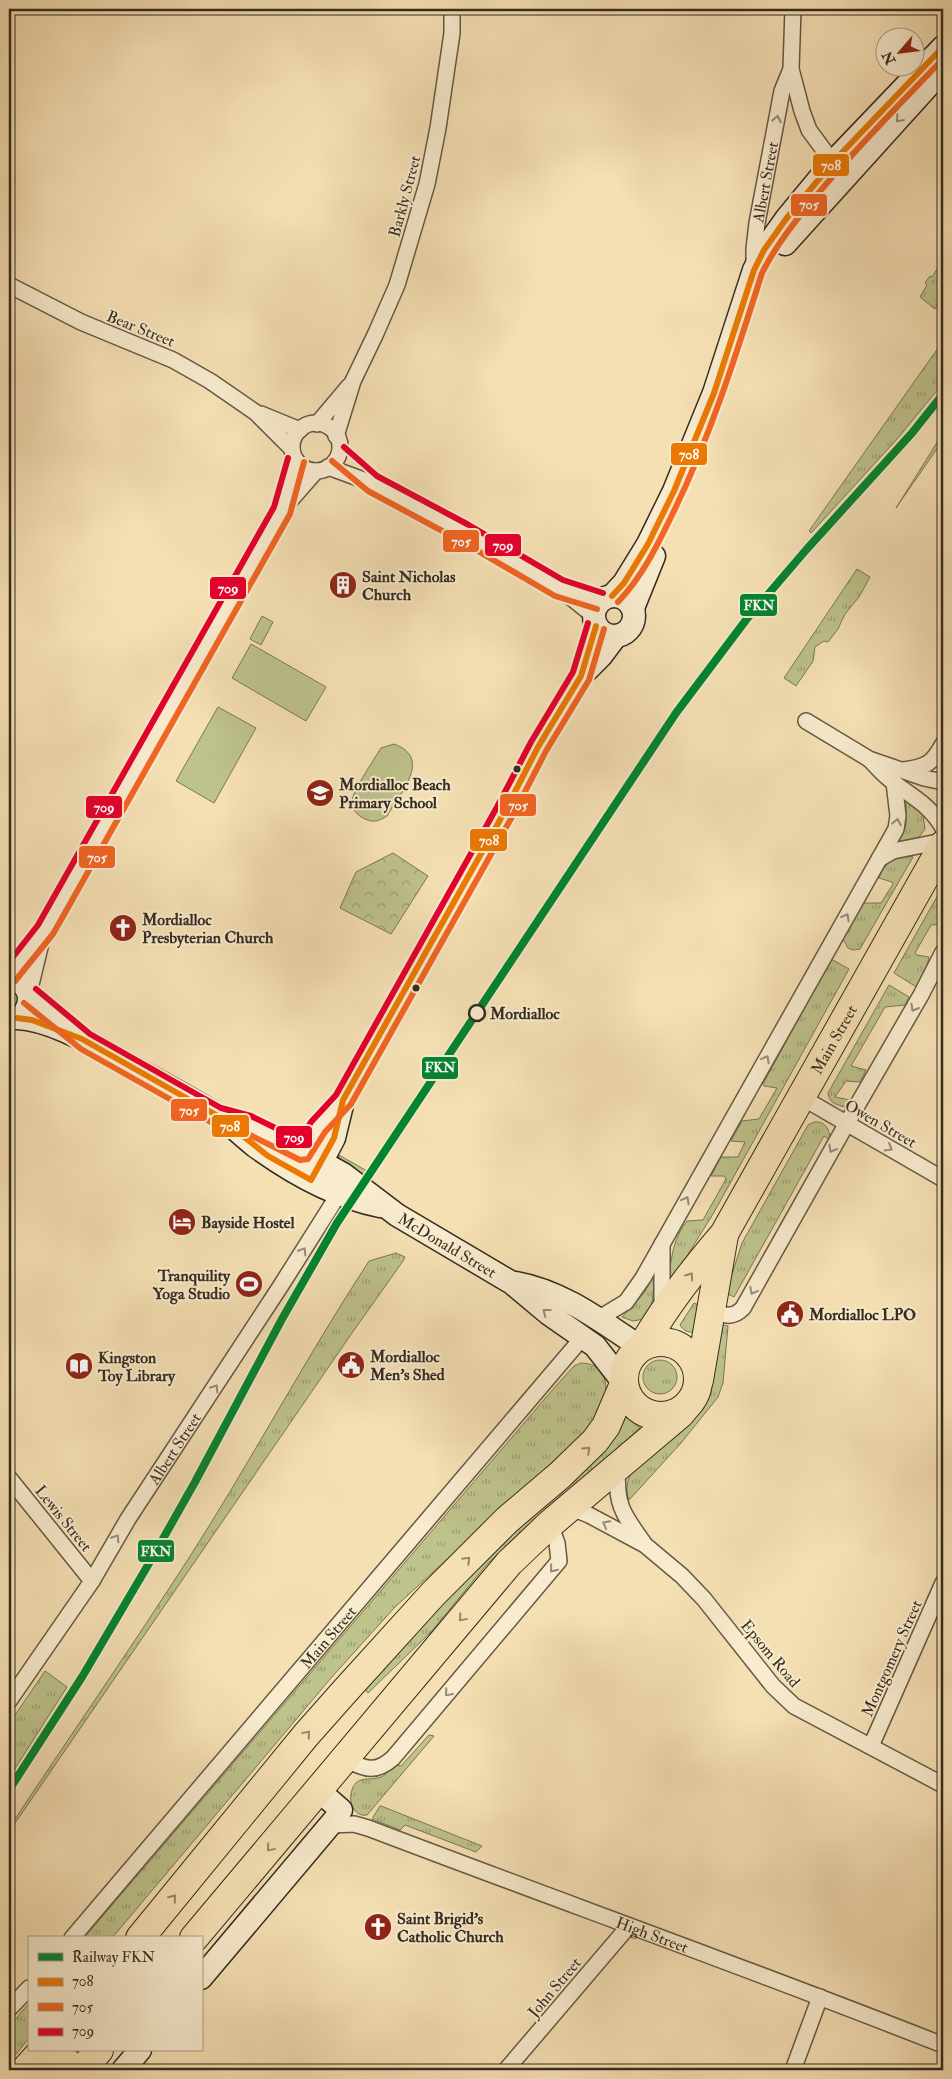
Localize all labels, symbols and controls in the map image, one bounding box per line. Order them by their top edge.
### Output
north arrow [874,28,924,78]
text: N [878,48,900,68]
one-way arrow [896,113,905,122]
one-way arrow [771,114,782,123]
street label: Albert Street [748,140,783,225]
street label: Barkly Street [384,153,425,239]
line badge: 708 [812,153,850,177]
text: 708 [821,157,841,174]
line badge: 705 [790,193,828,217]
text: 705 [799,196,820,213]
street label: Bear Street [104,306,178,352]
line badge: 708 [670,442,708,466]
text: 708 [679,446,699,463]
line badge: 705 [442,529,480,553]
text: 705 [451,533,472,550]
line badge: 709 [484,533,522,557]
text: 709 [493,537,513,554]
place label: Saint Nicholas Church [362,567,456,605]
building icon: Saint Nicholas Church [328,570,358,600]
line badge: 709 [209,576,247,600]
text: 709 [218,580,238,597]
line badge: FKN [739,593,778,617]
text: FKN [743,597,775,614]
unlabelled marker [512,764,522,774]
place label: Mordialloc Beach Primary School [338,775,451,814]
school or university icon: Mordialloc Beach Primary School [305,778,335,808]
line badge: 705 [499,793,537,817]
line badge: 709 [85,795,123,819]
text: 705 [508,797,529,814]
text: 709 [94,799,114,816]
one-way arrow [891,818,901,827]
line badge: 708 [469,828,508,852]
text: 708 [479,832,499,849]
line badge: 705 [78,845,116,869]
text: 705 [87,849,108,866]
place label: Mordialloc Presbyterian Church [141,910,274,949]
church icon: Mordialloc Presbyterian Church [108,913,138,943]
one-way arrow [839,913,849,922]
unlabelled marker [411,983,421,993]
street label: Main Street [807,1002,862,1078]
one-way arrow [910,1003,920,1012]
marker: Mordialloc [468,1004,486,1022]
place label: Mordialloc [489,1004,560,1024]
one-way arrow [760,1055,770,1064]
line badge: FKN [421,1056,459,1080]
text: FKN [424,1059,456,1076]
street label: Owen Street [841,1095,920,1152]
line badge: 705 [170,1098,208,1122]
text: 705 [179,1102,200,1119]
line badge: 708 [211,1114,250,1138]
text: 708 [220,1118,240,1135]
line badge: 709 [275,1125,313,1149]
text: 709 [284,1129,304,1146]
one-way arrow [883,1142,892,1152]
one-way arrow [829,1143,839,1152]
one-way arrow [680,1196,690,1205]
hotel icon: Bayside Hostel [167,1207,197,1237]
street label: McDonald Street [394,1209,500,1283]
place label: Bayside Hostel [201,1213,296,1234]
one-way arrow [296,1247,306,1256]
place label: Tranquility Yoga Studio [152,1266,231,1305]
sports icon: Tranquility Yoga Studio [234,1269,264,1299]
one-way arrow [684,1272,693,1282]
one-way arrow [750,1285,760,1294]
public building icon: Mordialloc LPO [775,1299,805,1329]
place label: Mordialloc LPO [808,1305,916,1325]
one-way arrow [543,1309,552,1317]
place label: Mordialloc Men's Shed [369,1347,445,1385]
place label: Kingston Toy Library [97,1348,176,1387]
public building icon: Mordialloc Men's Shed [336,1350,366,1380]
library icon: Kingston Toy Library [64,1351,94,1381]
one-way arrow [208,1384,218,1393]
street label: Albert Street [144,1409,206,1489]
one-way arrow [581,1447,590,1456]
street label: Lewis Street [30,1481,96,1556]
one-way arrow [603,1520,612,1530]
one-way arrow [110,1535,119,1544]
line badge: FKN [137,1539,175,1563]
text: FKN [140,1543,172,1560]
one-way arrow [461,1557,470,1566]
one-way arrow [550,1563,558,1572]
street label: Montgomery Street [857,1597,927,1720]
street label: Main Street [296,1602,361,1673]
one-way arrow [458,1613,467,1622]
street label: Epsom Road [735,1616,804,1692]
one-way arrow [445,1688,454,1697]
one-way arrow [301,1731,309,1740]
one-way arrow [267,1842,275,1851]
one-way arrow [167,1894,176,1903]
place label: Saint Brigid's Catholic Church [397,1909,504,1947]
church icon: Saint Brigid's Catholic Church [363,1912,393,1942]
street label: High Street [613,1913,691,1958]
legend [28,1936,202,2052]
text: Railway FKN [72,1948,155,1967]
street label: John Street [523,1953,586,2023]
text: 708 [72,1972,94,1991]
text: 705 [72,1998,94,2017]
text: 709 [72,2022,94,2041]

